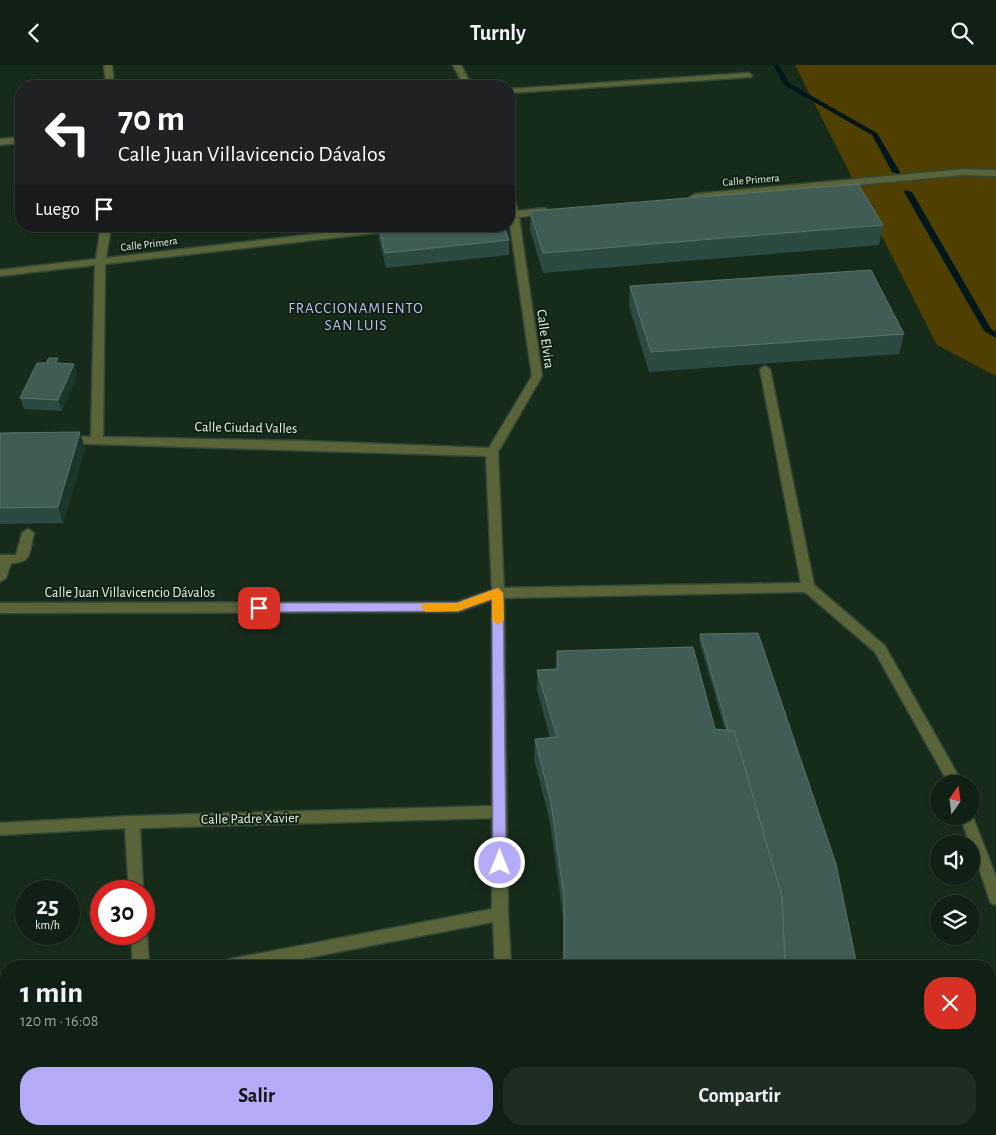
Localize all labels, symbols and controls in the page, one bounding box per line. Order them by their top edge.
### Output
icon: back [20,19,48,47]
icon: search [948,19,976,47]
text: Turnly [470,22,526,44]
icon: left [35,100,100,165]
text: 70 m [118,102,185,137]
text: Calle Juan Villavicencio Dávalos [118,143,386,165]
street label: Calle Primera [722,172,780,188]
icon: arrive [90,195,118,223]
text: Luego [35,200,80,219]
street label: Calle Primera [120,235,178,253]
district label: FRACCIONAMIENTO SAN LUIS [288,301,424,333]
street label: Calle Elvira [534,308,556,370]
street label: Calle Ciudad Valles [195,420,297,436]
street label: Calle Juan Villavicencio Dávalos [45,586,215,600]
pin [238,587,280,629]
icon: arrive [245,594,273,622]
north arrow [930,775,980,825]
map controls [930,775,980,945]
street label: Calle Padre Xavier [201,811,300,827]
button: sound [930,835,980,885]
position arrow [473,836,525,888]
speed limit sign: 30 [90,880,155,945]
text: 25 [36,894,59,919]
button: layers [930,895,980,945]
text: km/h [35,919,60,931]
button: close [924,977,976,1029]
text: 1 min [20,978,83,1008]
text: 120 m · 16:08 [20,1013,98,1029]
button: Salir [20,1067,493,1125]
button: Compartir [503,1067,976,1125]

